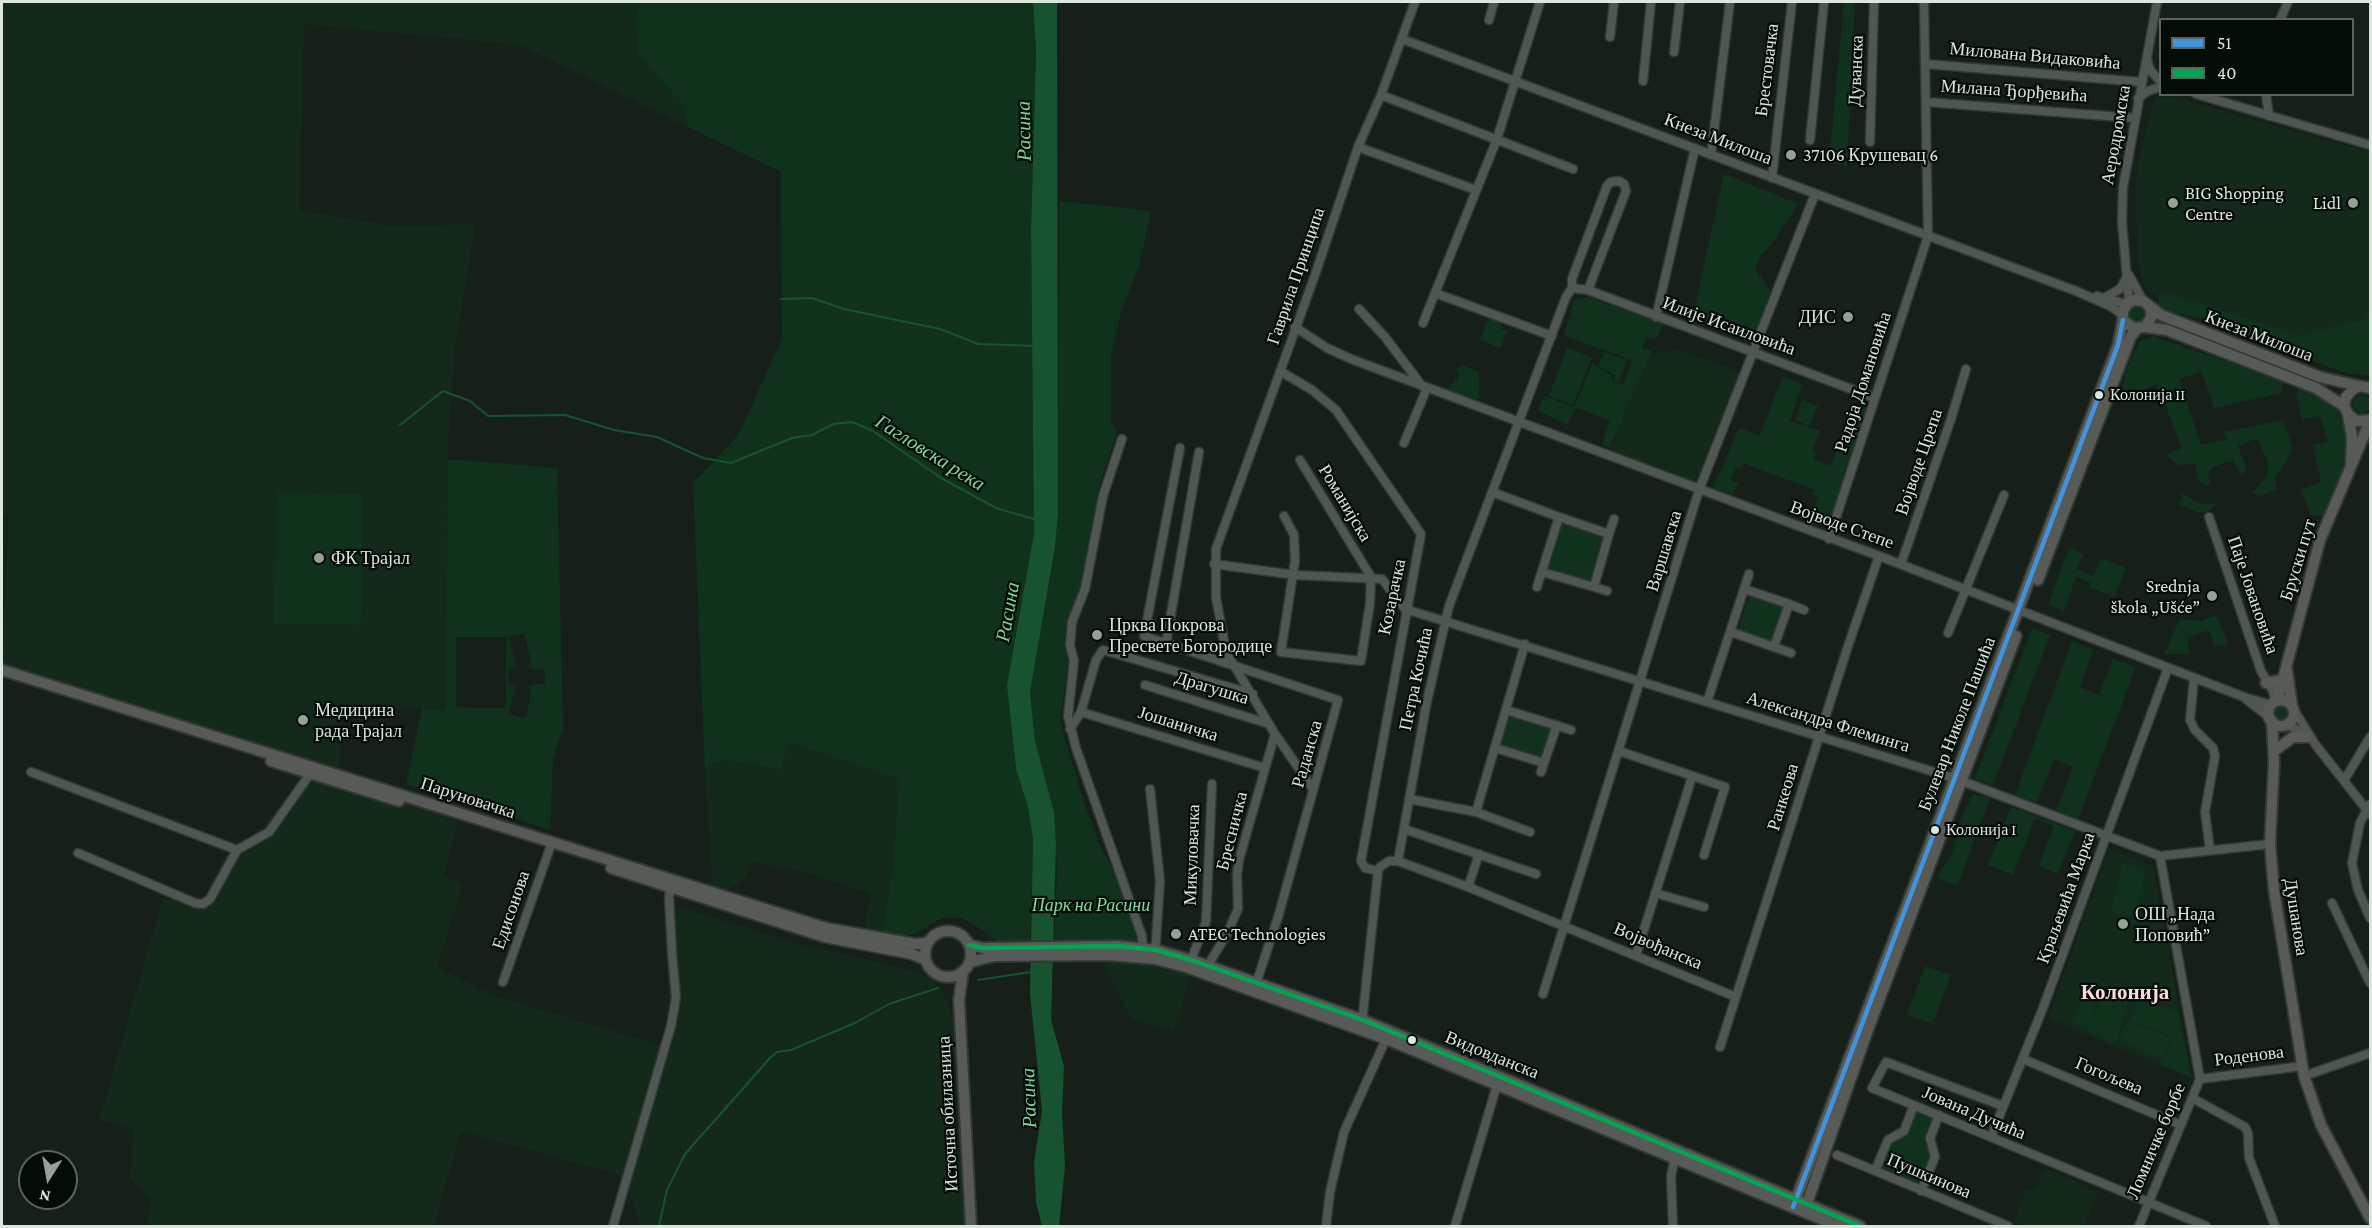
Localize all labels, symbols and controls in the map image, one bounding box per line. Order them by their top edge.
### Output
legend [2159,18,2354,96]
street label: Брестовачка [1751,22,1783,118]
text: 51 [2217,33,2231,53]
street label: Дуванска [1844,35,1868,107]
street label: Милована Видаковића [1949,38,2121,74]
text: 40 [2217,63,2236,83]
street label: Милана Ђорђевића [1940,75,2088,107]
street label: Аеродромска [2097,84,2135,186]
water label: Расина [1011,101,1037,161]
street label: Кнеза Милоша [1661,109,1775,169]
place label: 37106 Крушевац 6 [1803,144,1938,166]
marker: 37106 Крушевац 6 [1784,148,1798,162]
place label: BIG Shopping Centre [2185,182,2284,224]
place label: Lidl [2313,192,2341,214]
marker: BIG Shopping Centre [2166,196,2180,210]
marker: Lidl [2346,196,2360,210]
street label: Гаврила Принципа [1262,205,1330,347]
street label: Илије Исаиловића [1660,292,1798,360]
place label: ДИС [1799,306,1836,328]
street label: Кнеза Милоша [2202,306,2316,366]
street label: Радоја Домановића [1830,309,1896,455]
marker: ДИС [1841,310,1855,324]
place label: Колонија II [2110,385,2185,405]
marker: Колонија II [2093,389,2105,401]
street label: Војводе Црепа [1891,406,1947,518]
water label: Гагловска река [871,410,989,496]
street label: Романијска [1314,460,1376,546]
street label: Војводе Степе [1787,496,1897,554]
street label: Варшавска [1641,508,1687,594]
street label: Бруски пут [2275,517,2321,603]
street label: Паје Јовановића [2223,533,2283,657]
place label: ФК Трајал [331,547,410,569]
marker: ФК Трајал [312,551,326,565]
street label: Козарачка [1373,557,1411,637]
place label: Srednja škola „Ušće” [2110,575,2200,618]
water label: Расина [991,580,1025,644]
marker: Srednja škola „Ušće” [2205,589,2219,603]
place label: Црква Покрова Пресвете Богородице [1109,614,1272,656]
street label: Петра Кочића [1395,626,1437,732]
marker: Црква Покрова Пресвете Богородице [1090,628,1104,642]
street label: Булевар Николе Пашића [1914,634,2000,814]
street label: Драгушка [1173,667,1251,709]
street label: Александра Флеминга [1744,687,1912,757]
place label: Медицина рада Трајал [315,699,402,742]
street label: Јошаничка [1135,702,1221,746]
marker: Медицина рада Трајал [296,713,310,727]
street label: Раданска [1287,718,1327,790]
street label: Ранкеова [1763,761,1803,833]
street label: Паруновачка [418,773,518,823]
street label: Бресничка [1212,789,1252,873]
street label: Микуловачка [1179,804,1205,906]
place label: Колонија I [1946,820,2016,840]
marker: Колонија I [1929,824,1941,836]
street label: Краљевића Марка [2032,829,2100,967]
street label: Едисонова [487,868,535,952]
street label: Душанова [2279,877,2313,957]
park label: Парк на Расини [1032,894,1150,916]
place label: ОШ „Нада Поповић” [2135,903,2215,946]
marker: ОШ „Нада Поповић” [2116,917,2130,931]
street label: Војвођанска [1610,918,1706,974]
place label: ATEC Technologies [1188,923,1326,945]
marker: ATEC Technologies [1169,927,1183,941]
district label: Колонија [2081,980,2169,1006]
street label: Видовданска [1442,1026,1542,1084]
unlabelled marker [1406,1034,1418,1046]
street label: Источна обилазница [933,1036,963,1192]
street label: Роденова [2213,1041,2285,1071]
street label: Гогољева [2072,1052,2146,1100]
water label: Расина [1016,1067,1042,1129]
street label: Ломничке борбе [2122,1080,2190,1202]
street label: Јована Дучића [1919,1082,2029,1144]
street label: Пушкинова [1884,1149,1974,1203]
north arrow [18,1150,78,1210]
text: N [38,1187,52,1206]

